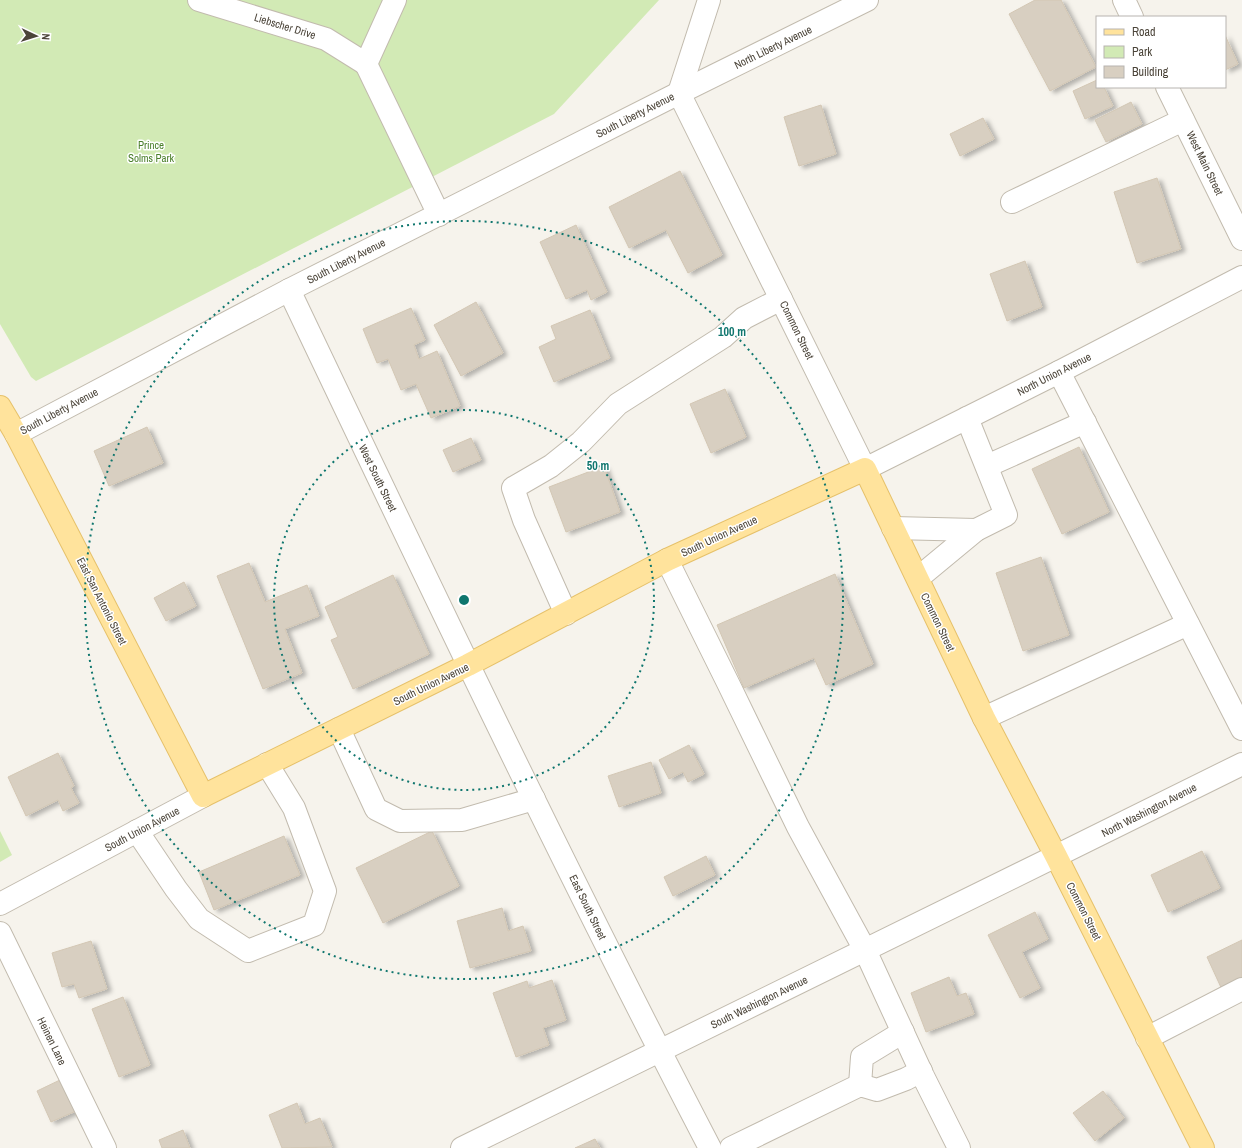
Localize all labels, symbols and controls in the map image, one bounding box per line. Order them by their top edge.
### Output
street label: Liebscher Drive [253,10,317,42]
north arrow [16,16,56,56]
legend [1096,16,1226,88]
street label: North Liberty Avenue [732,22,814,72]
text: Road [1132,24,1156,40]
text: N [39,33,53,40]
text: Park [1132,44,1152,60]
text: Building [1132,64,1169,80]
street label: South Liberty Avenue [593,89,677,141]
street label: West Main Street [1183,129,1227,198]
park label: Prince Solms Park [128,138,175,165]
street label: South Liberty Avenue [304,235,388,287]
street label: Common Street [777,299,817,362]
text: 100 m [718,324,746,340]
street label: North Union Avenue [1015,349,1093,399]
street label: South Liberty Avenue [18,385,100,437]
street label: West South Street [356,442,401,514]
text: 50 m [587,458,609,474]
street label: South Union Avenue [679,512,759,560]
street label: East San Antonio Street [74,555,130,648]
street label: Common Street [918,591,958,654]
centre of rings [457,593,471,607]
street label: South Union Avenue [391,660,471,708]
street label: North Washington Avenue [1099,780,1199,840]
street label: South Union Avenue [102,803,182,855]
street label: East South Street [566,872,610,942]
street label: Common Street [1063,880,1105,943]
street label: South Washington Avenue [708,972,810,1032]
street label: Heinen Lane [34,1015,70,1067]

